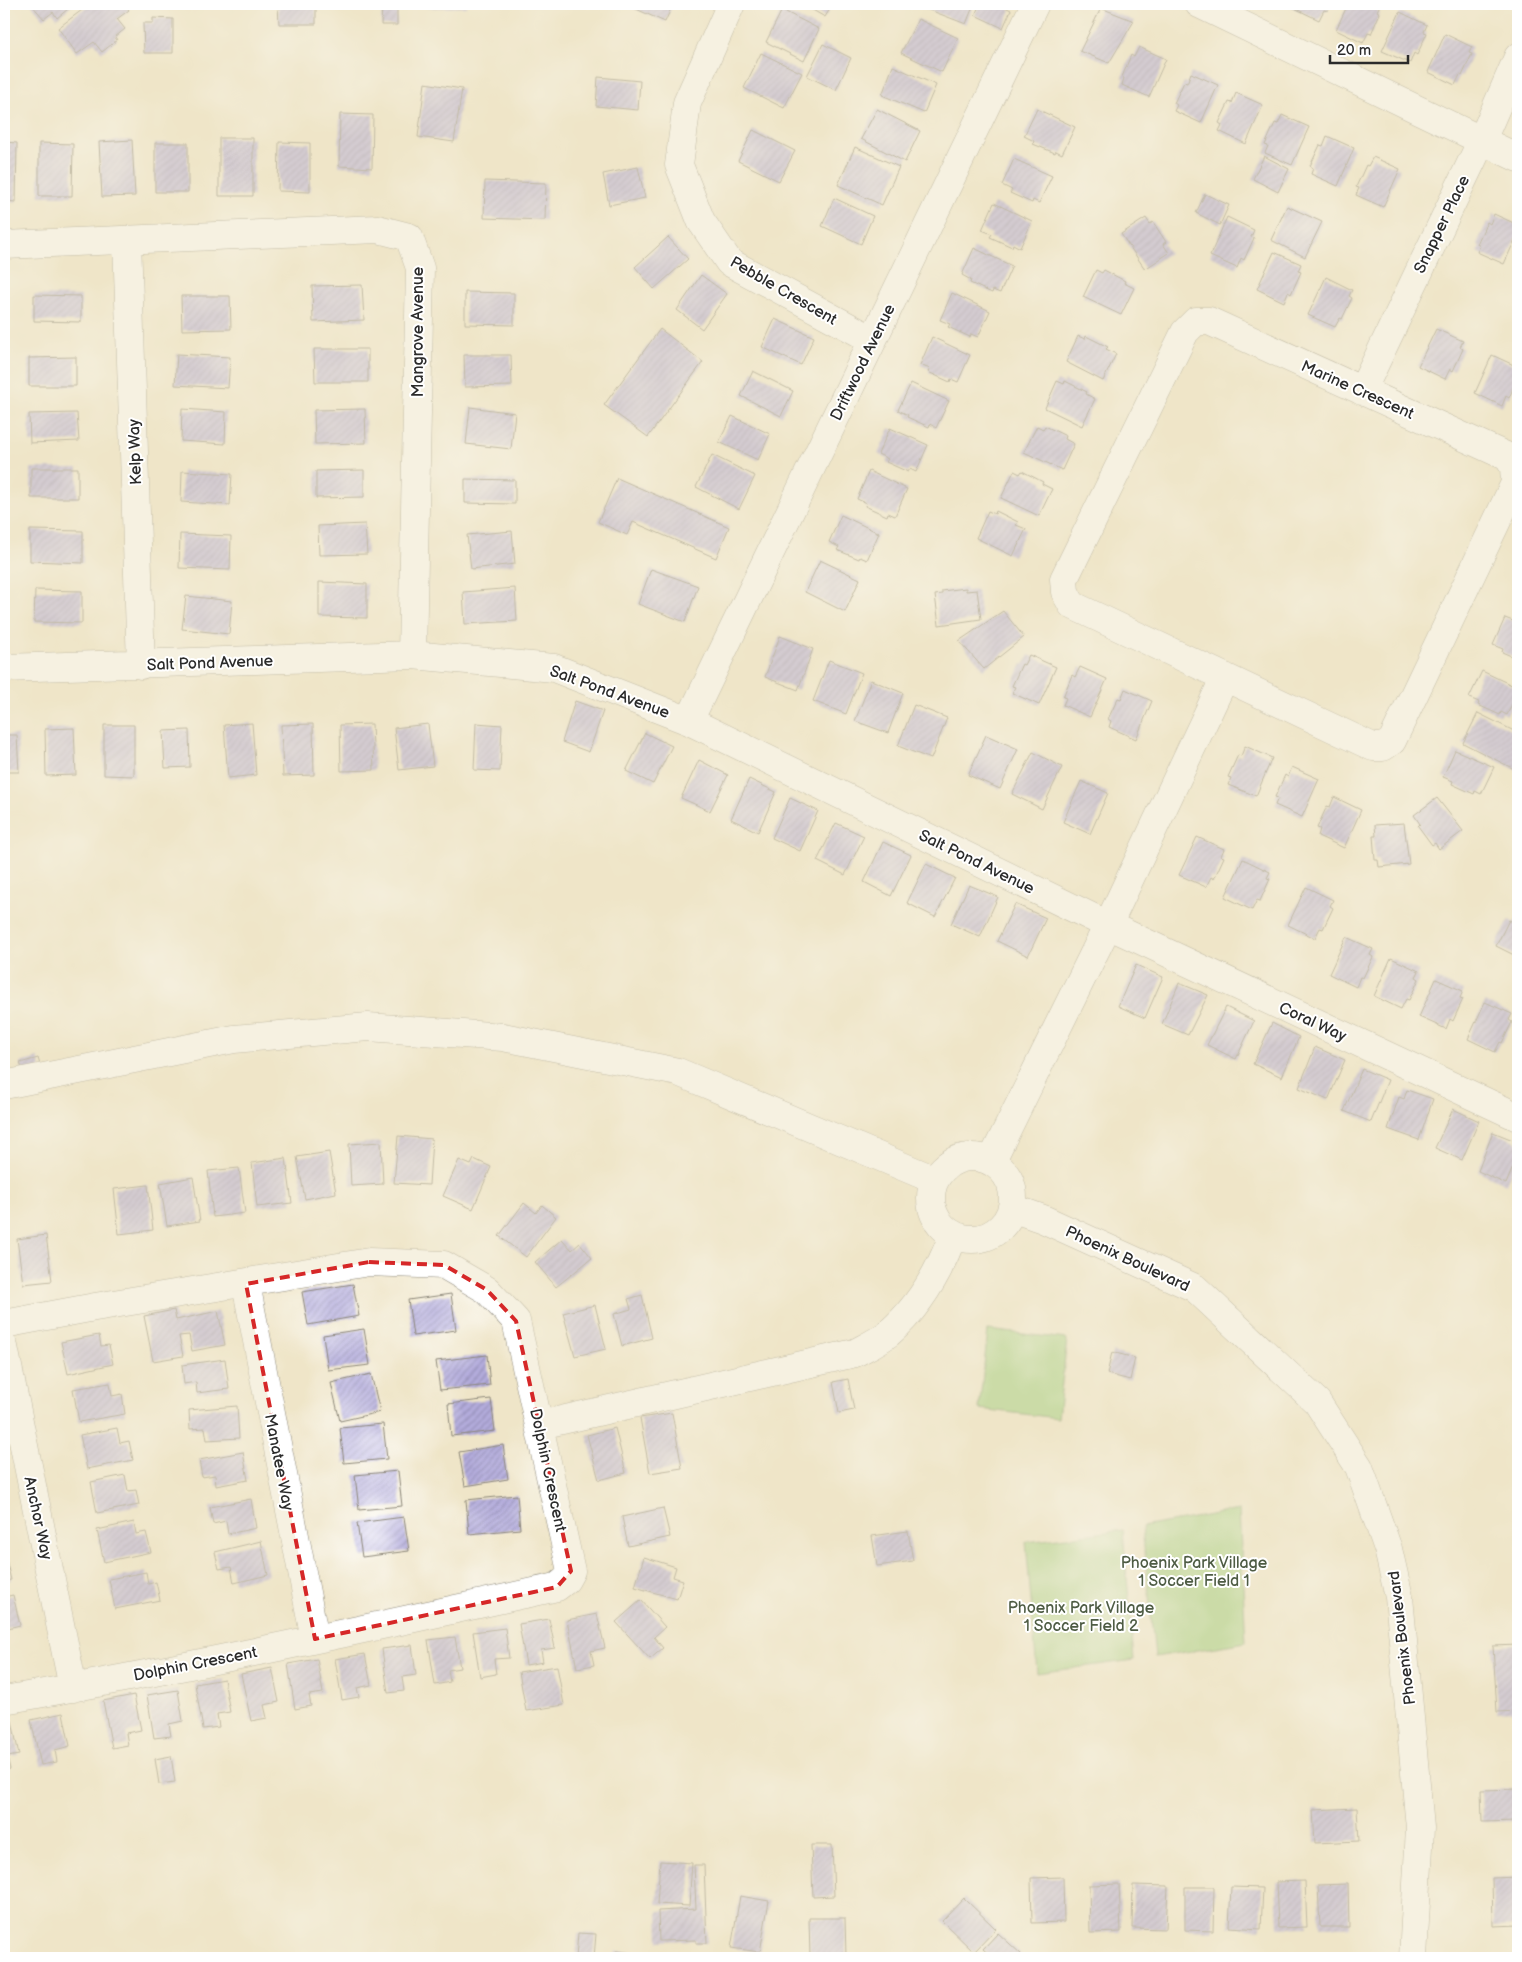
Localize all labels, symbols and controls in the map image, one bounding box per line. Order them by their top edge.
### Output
scale bar [1330,32,1407,64]
text: 20 m [1337,41,1371,60]
street label: Snapper Place [1410,172,1474,277]
street label: Pebble Crescent [726,253,840,330]
street label: Mangrove Avenue [409,266,428,397]
street label: Driftwood Avenue [827,301,900,424]
street label: Marine Crescent [1298,357,1417,424]
street label: Kelp Way [125,418,146,485]
street label: Salt Pond Avenue [147,652,274,675]
street label: Salt Pond Avenue [547,662,673,723]
street label: Salt Pond Avenue [915,826,1038,899]
street label: Coral Way [1276,998,1350,1047]
street label: Phoenix Boulevard [1062,1222,1193,1296]
street label: Dolphin Crescent [525,1407,570,1534]
street label: Manatee Way [260,1412,297,1513]
street label: Anchor Way [19,1475,56,1562]
park label: Phoenix Park Village 1 Soccer Field 1 [1121,1554,1268,1591]
street label: Phoenix Boulevard [1385,1570,1420,1706]
park label: Phoenix Park Village 1 Soccer Field 2 [1008,1599,1155,1636]
street label: Dolphin Crescent [132,1643,259,1686]

